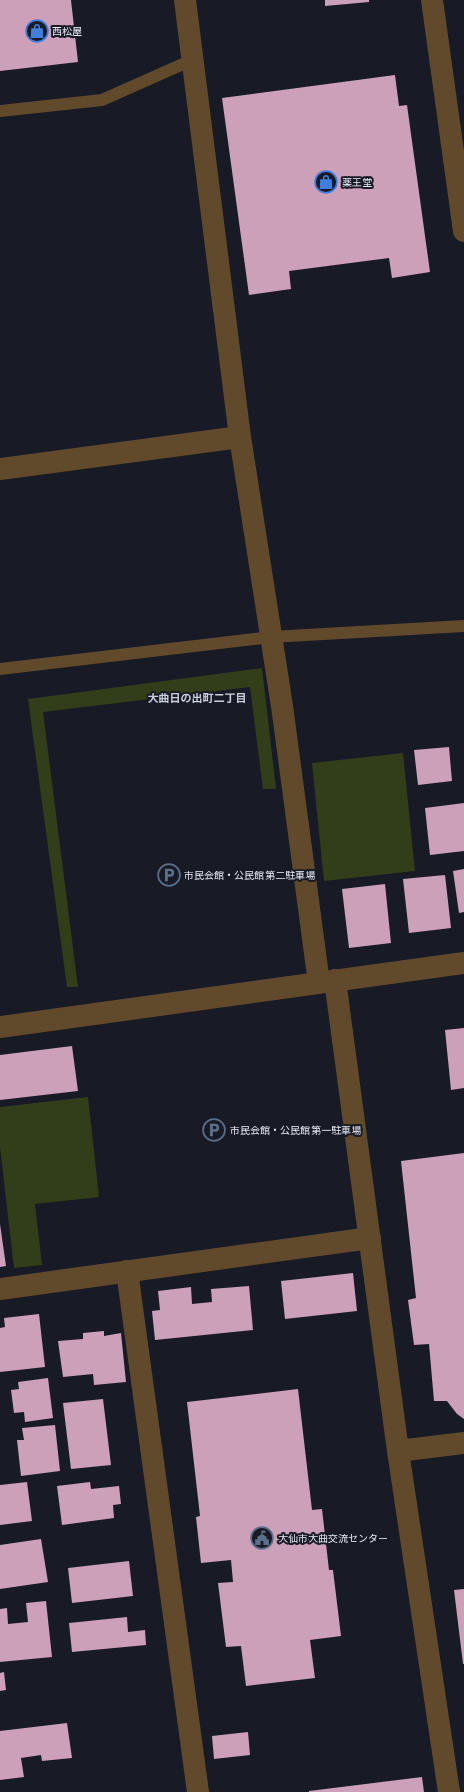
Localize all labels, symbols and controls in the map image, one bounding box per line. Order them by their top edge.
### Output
shop icon: 西松屋 [24,18,50,44]
place label: 西松屋 [52,26,82,37]
shop icon: 薬王堂 [313,169,339,195]
place label: 薬王堂 [342,177,372,188]
district label: 大曲日の出町二丁目 [148,692,247,704]
parking icon: 市民会館・公民館 第二駐車場 [156,862,182,888]
place label: 市民会館・公民館 第二駐車場 [184,870,315,881]
parking icon: 市民会館・公民館 第一駐車場 [201,1117,227,1143]
place label: 市民会館・公民館 第一駐車場 [230,1125,361,1136]
public building icon: 大仙市大曲交流センター [249,1525,275,1551]
place label: 大仙市大曲交流センター [278,1533,388,1544]

